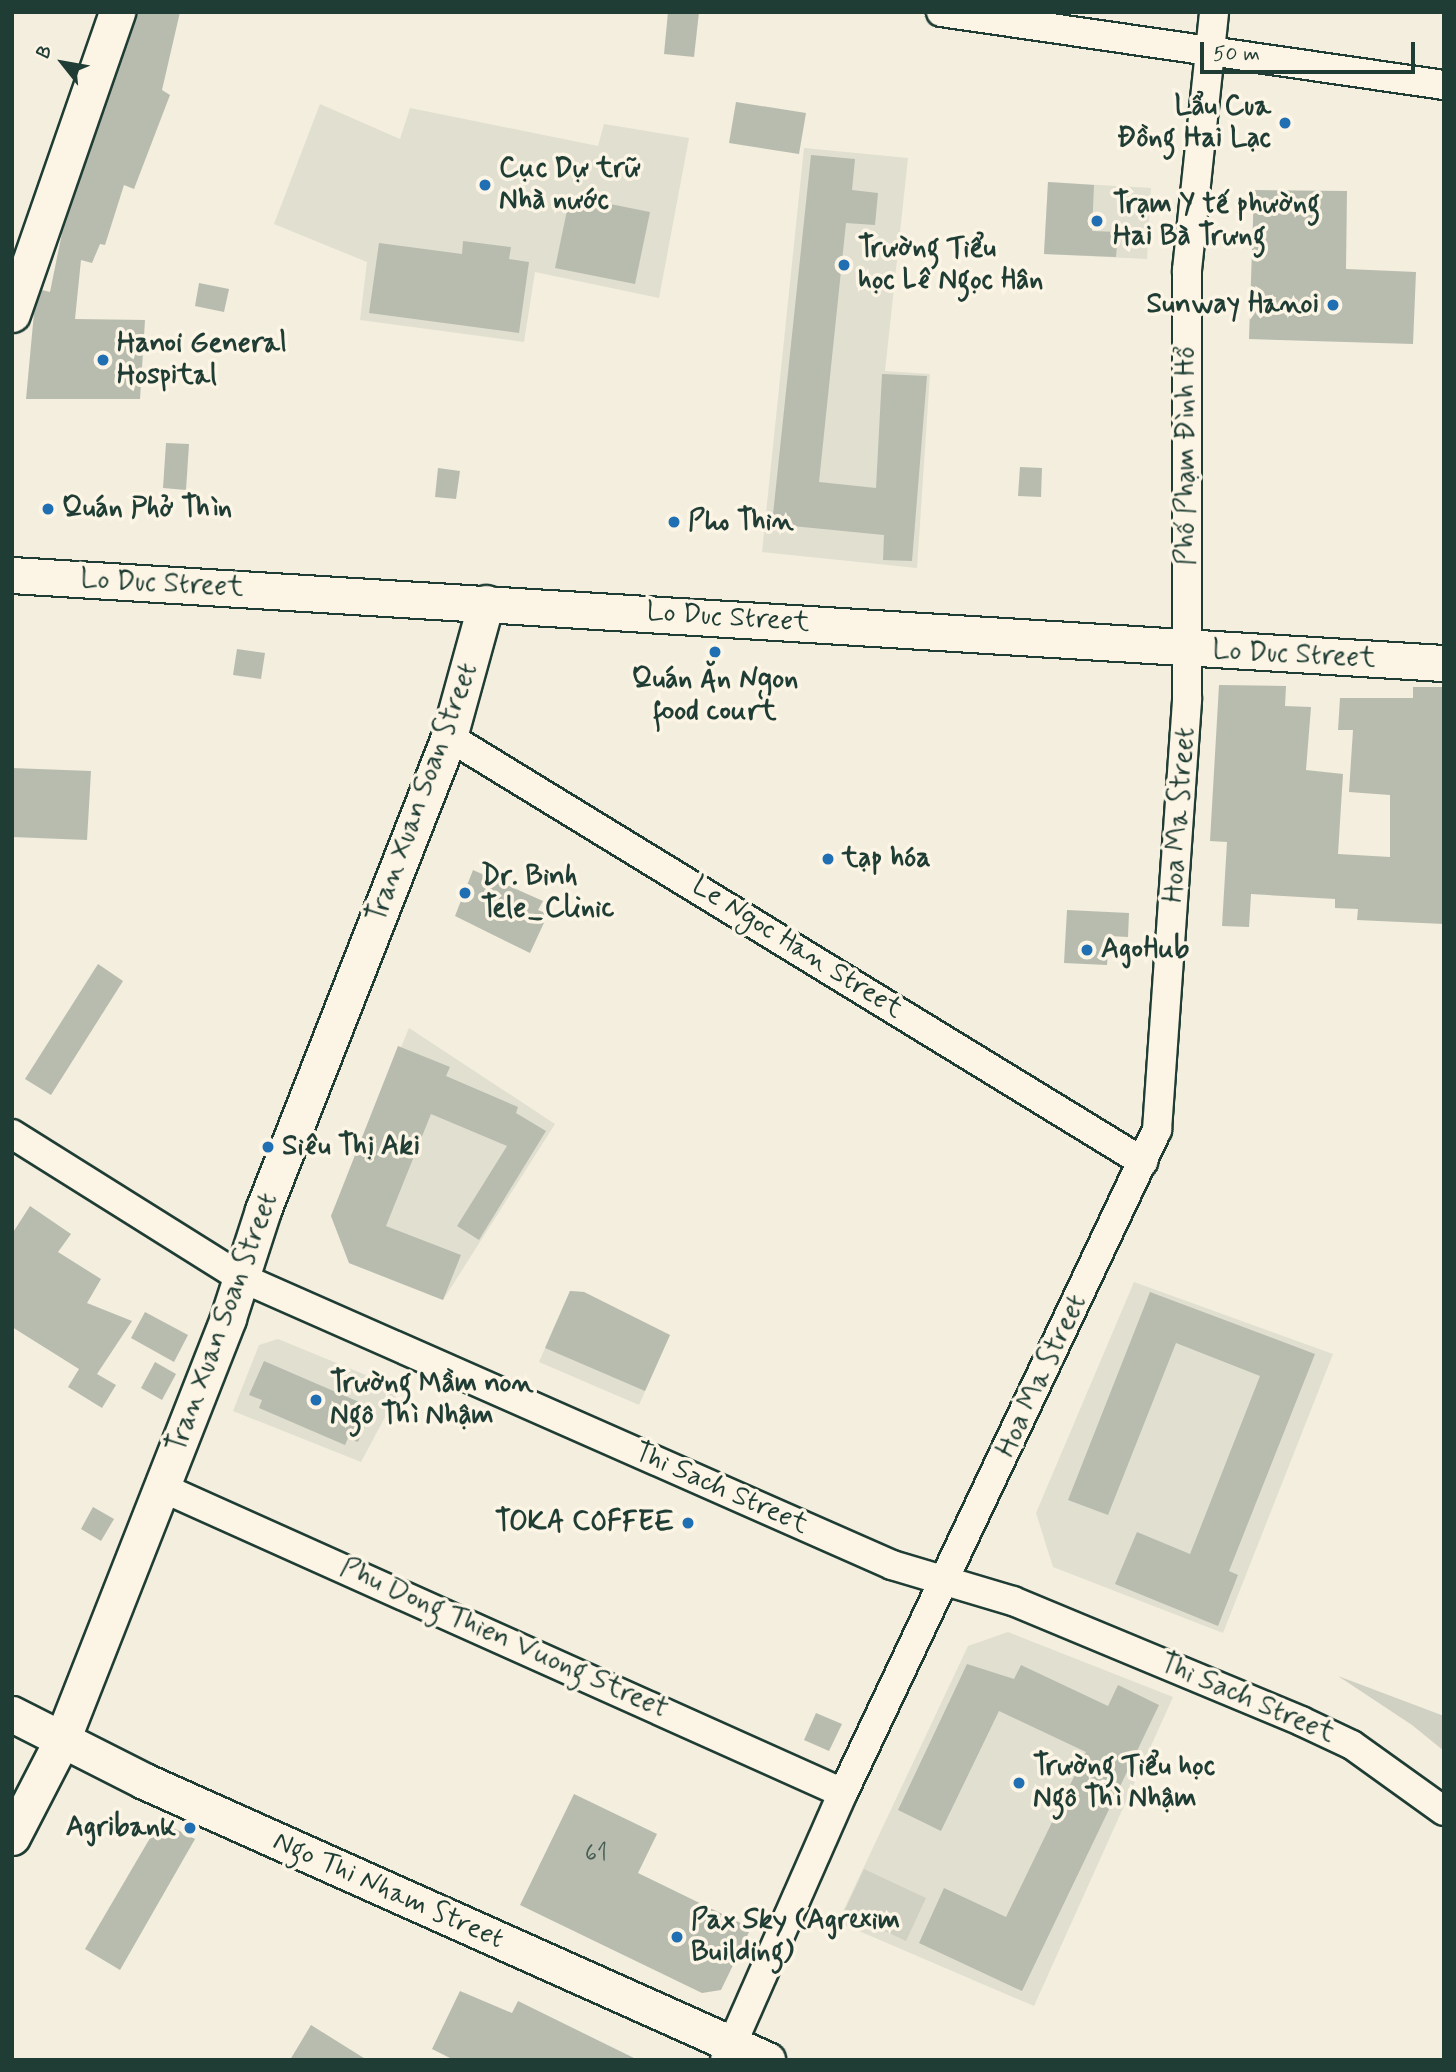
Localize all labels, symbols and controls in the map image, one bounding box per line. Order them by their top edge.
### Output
north arrow [28,28,98,98]
scale bar [1204,28,1419,72]
text: B [31,40,58,64]
text: 50 m [1213,40,1260,68]
place label: Lẩu Cua Đồng Hai Lạc [1117,90,1271,156]
marker: Lẩu Cua Đồng Hai Lạc [1277,115,1293,131]
place label: Cục Dự trữ Nhà nước [499,152,642,218]
marker: Cục Dự trữ Nhà nước [477,177,493,193]
place label: Trạm Y tế phường Hai Bà Trưng [1113,188,1326,254]
marker: Trạm Y tế phường Hai Bà Trưng [1087,211,1107,231]
place label: Trường Tiểu học Lê Ngọc Hân [858,232,1049,298]
marker: Trường Tiểu học Lê Ngọc Hân [836,257,852,273]
place label: Sunway Hanoi [1152,288,1319,322]
marker: Sunway Hanoi [1325,297,1341,313]
place label: Hanoi General Hospital [117,327,287,393]
street label: Phố Phạm Đình Hổ [1170,346,1204,566]
marker: Hanoi General Hospital [95,352,111,368]
place label: Quán Phở Thìn [62,492,234,526]
marker: Quán Phở Thìn [40,501,56,517]
place label: Pho Thin [688,505,794,539]
marker: Pho Thin [666,514,682,530]
street label: Lo Duc Street [77,563,247,605]
street label: Lo Duc Street [642,595,814,641]
street label: Lo Duc Street [1209,634,1379,676]
marker: Quán Ăn Ngon food court [707,644,723,660]
street label: Tran Xuan Soan Street [359,656,487,930]
place label: Quán Ăn Ngon food court [629,663,801,729]
street label: Hoa Ma Street [1157,725,1203,905]
place label: tạp hóa [842,842,930,876]
marker: tạp hóa [820,851,836,867]
place label: Dr. Binh Tele_Clinic [481,860,614,926]
street label: Le Ngoc Han Street [688,871,906,1025]
marker: Dr. Binh Tele_Clinic [455,883,475,903]
place label: AgoHub [1101,933,1189,967]
marker: AgoHub [1079,942,1095,958]
place label: Siêu Thị Aki [282,1130,420,1164]
marker: Siêu Thị Aki [260,1139,276,1155]
street label: Tran Xuan Soan Street [159,1186,287,1460]
street label: Hoa Ma Street [989,1288,1095,1464]
place label: Trường Mầm non Ngô Thì Nhậm [330,1367,528,1433]
marker: Trường Mầm non Ngô Thì Nhậm [308,1392,324,1408]
street label: Thi Sach Street [628,1435,814,1543]
place label: TOKA COFFEE [491,1506,674,1540]
marker: TOKA COFFEE [680,1515,696,1531]
street label: Phu Dong Thien Vuong Street [335,1551,673,1727]
street label: Thi Sach Street [1154,1647,1340,1751]
place label: Trường Tiểu học Ngô Thì Nhậm [1033,1750,1212,1816]
marker: Trường Tiểu học Ngô Thì Nhậm [1011,1775,1027,1791]
place label: Agribank [66,1811,176,1845]
marker: Agribank [182,1820,198,1836]
street label: Ngo Thi Nham Street [263,1823,513,1959]
house number: 61 [585,1840,607,1868]
place label: Pax Sky (Agrexim Building) [691,1904,900,1970]
marker: Pax Sky (Agrexim Building) [669,1929,685,1945]

